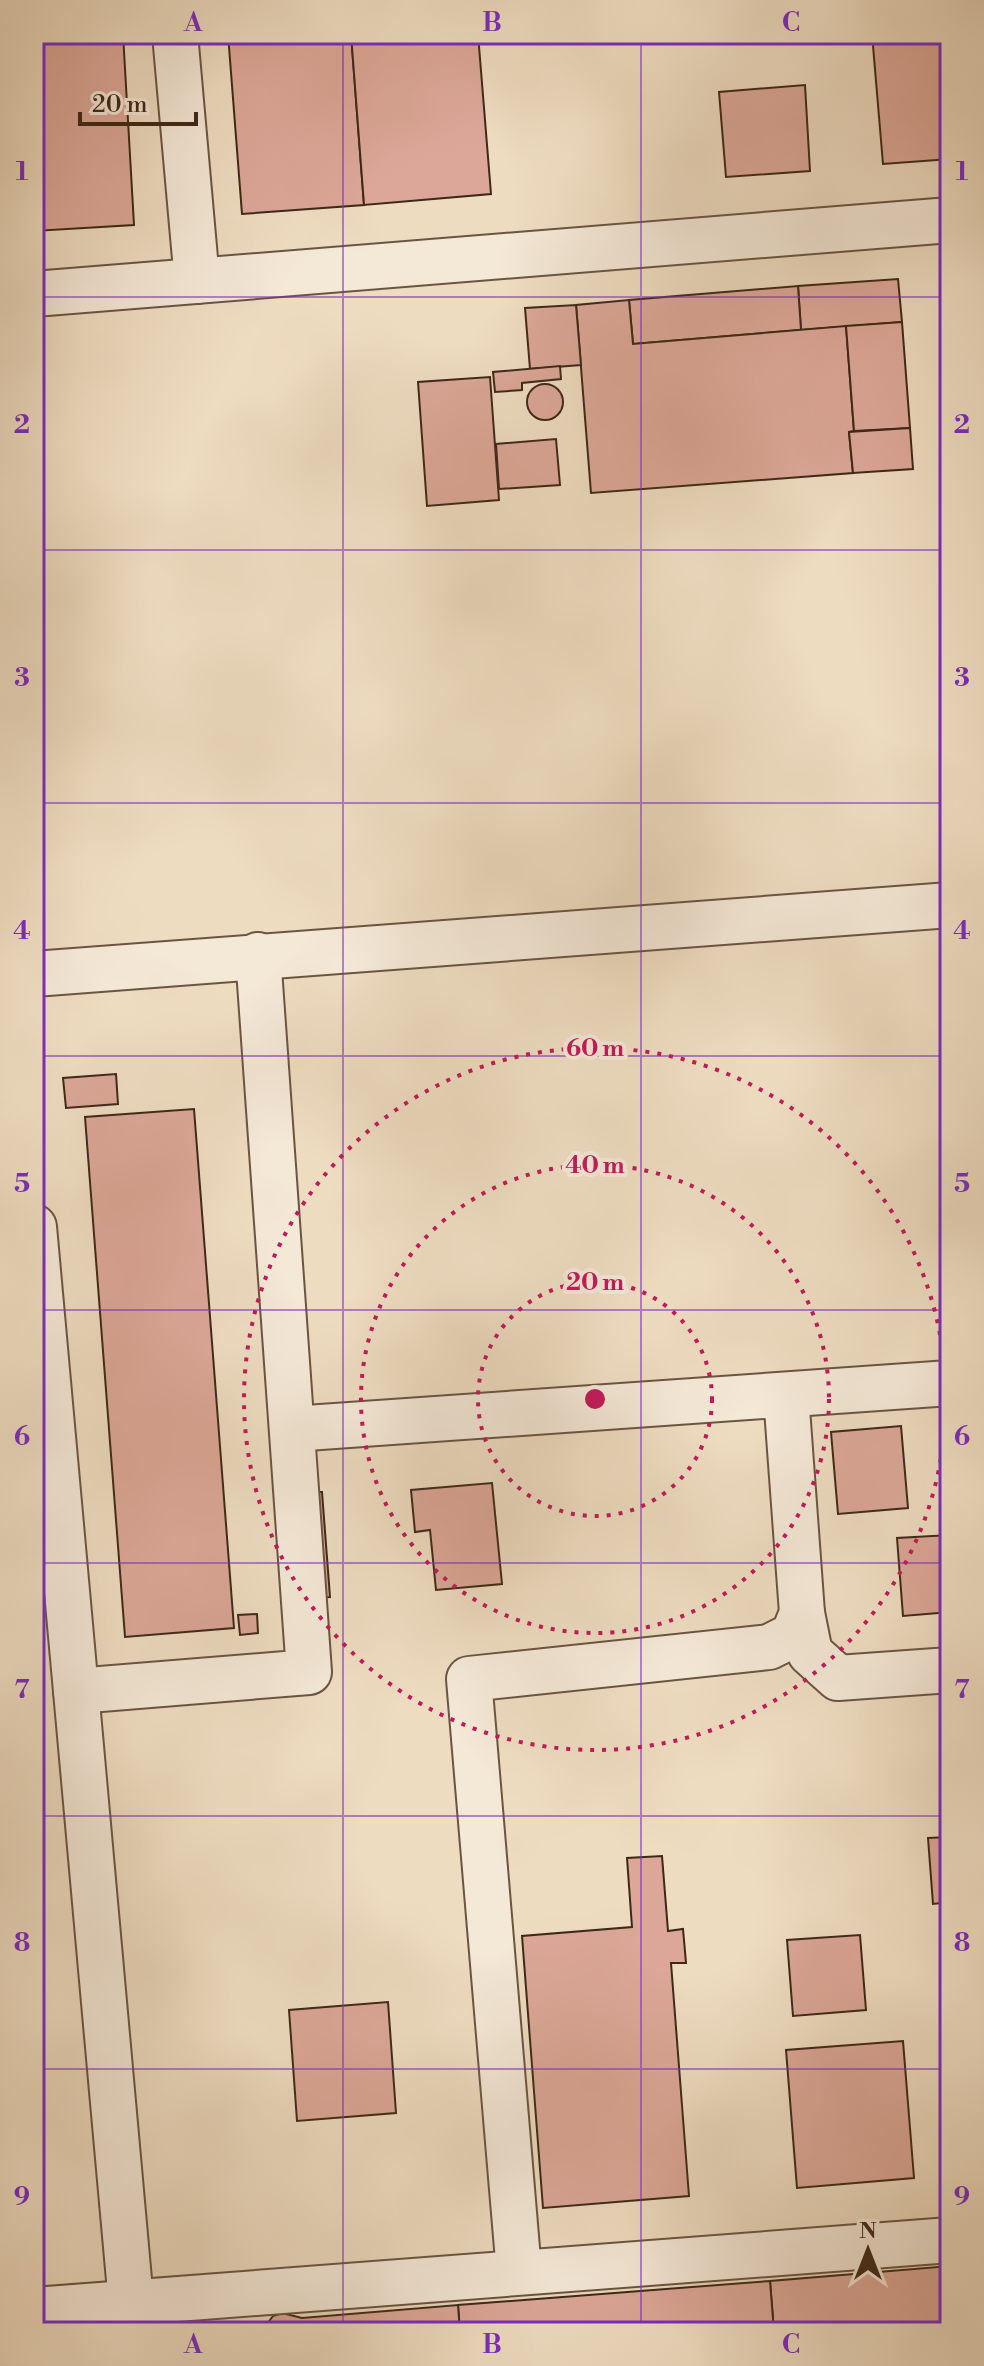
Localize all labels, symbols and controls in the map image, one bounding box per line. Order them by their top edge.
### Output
text: A [183,7,203,39]
text: B [482,7,502,39]
text: C [782,7,800,39]
scale bar [80,76,196,126]
text: 20 m [92,90,148,120]
text: 1 [16,156,29,188]
text: 1 [956,156,969,188]
text: 2 [14,409,30,441]
text: 2 [954,409,970,441]
text: 3 [14,662,30,694]
text: 3 [954,662,970,694]
text: 4 [13,915,31,947]
text: 4 [953,915,971,947]
text: 60 m [566,1034,624,1064]
text: 40 m [565,1151,625,1181]
text: 5 [14,1168,30,1200]
text: 5 [954,1168,970,1200]
text: 20 m [566,1268,624,1298]
centre of rings [581,1385,609,1413]
text: 6 [14,1421,30,1453]
text: 6 [954,1421,970,1453]
text: 7 [14,1674,30,1706]
text: 7 [954,1674,970,1706]
text: 8 [14,1927,30,1959]
text: 8 [954,1927,970,1959]
text: 9 [14,2181,30,2213]
text: 9 [954,2181,970,2213]
north arrow [828,2210,908,2290]
text: N [859,2218,877,2245]
text: A [183,2329,203,2361]
text: B [482,2329,502,2361]
text: C [782,2329,800,2361]

